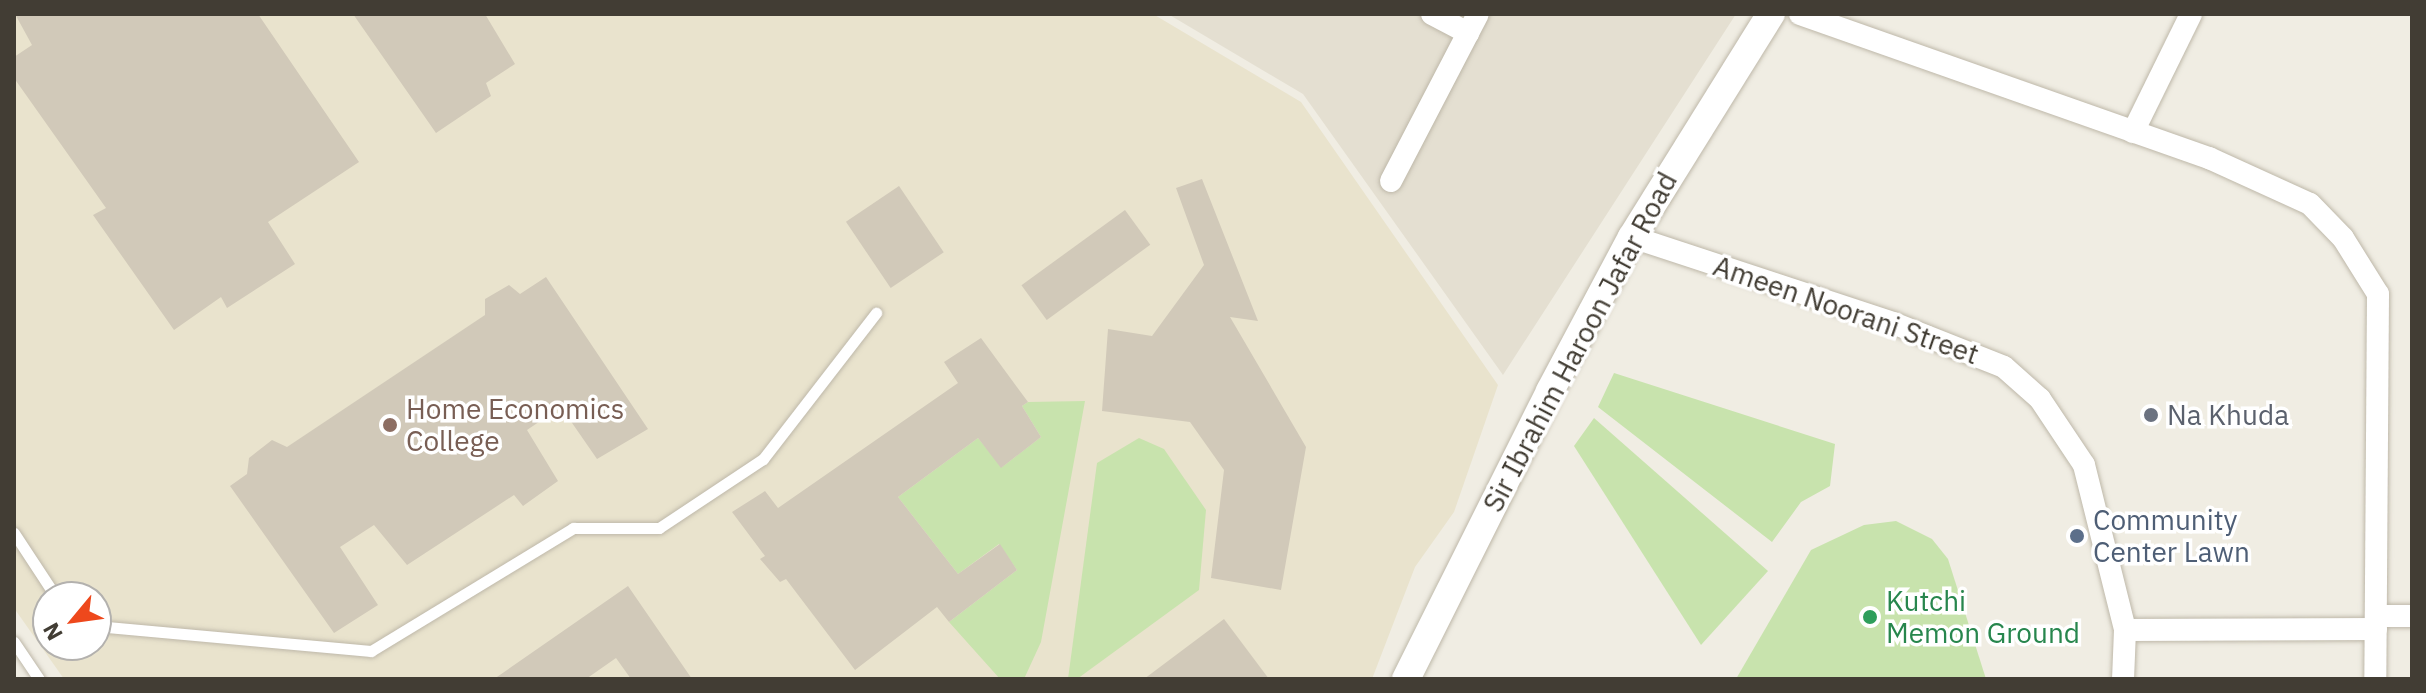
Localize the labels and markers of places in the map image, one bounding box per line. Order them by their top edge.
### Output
place label: Home Economics College [406,392,624,458]
place label: Na Khuda [2167,398,2289,432]
marker: Na Khuda [2142,406,2160,424]
marker: Home Economics College [381,416,399,434]
place label: Community Center Lawn [2093,503,2250,569]
marker: Community Center Lawn [2068,527,2086,545]
place label: Kutchi Memon Ground [1886,584,2080,650]
marker: Kutchi Memon Ground [1861,608,1879,626]

